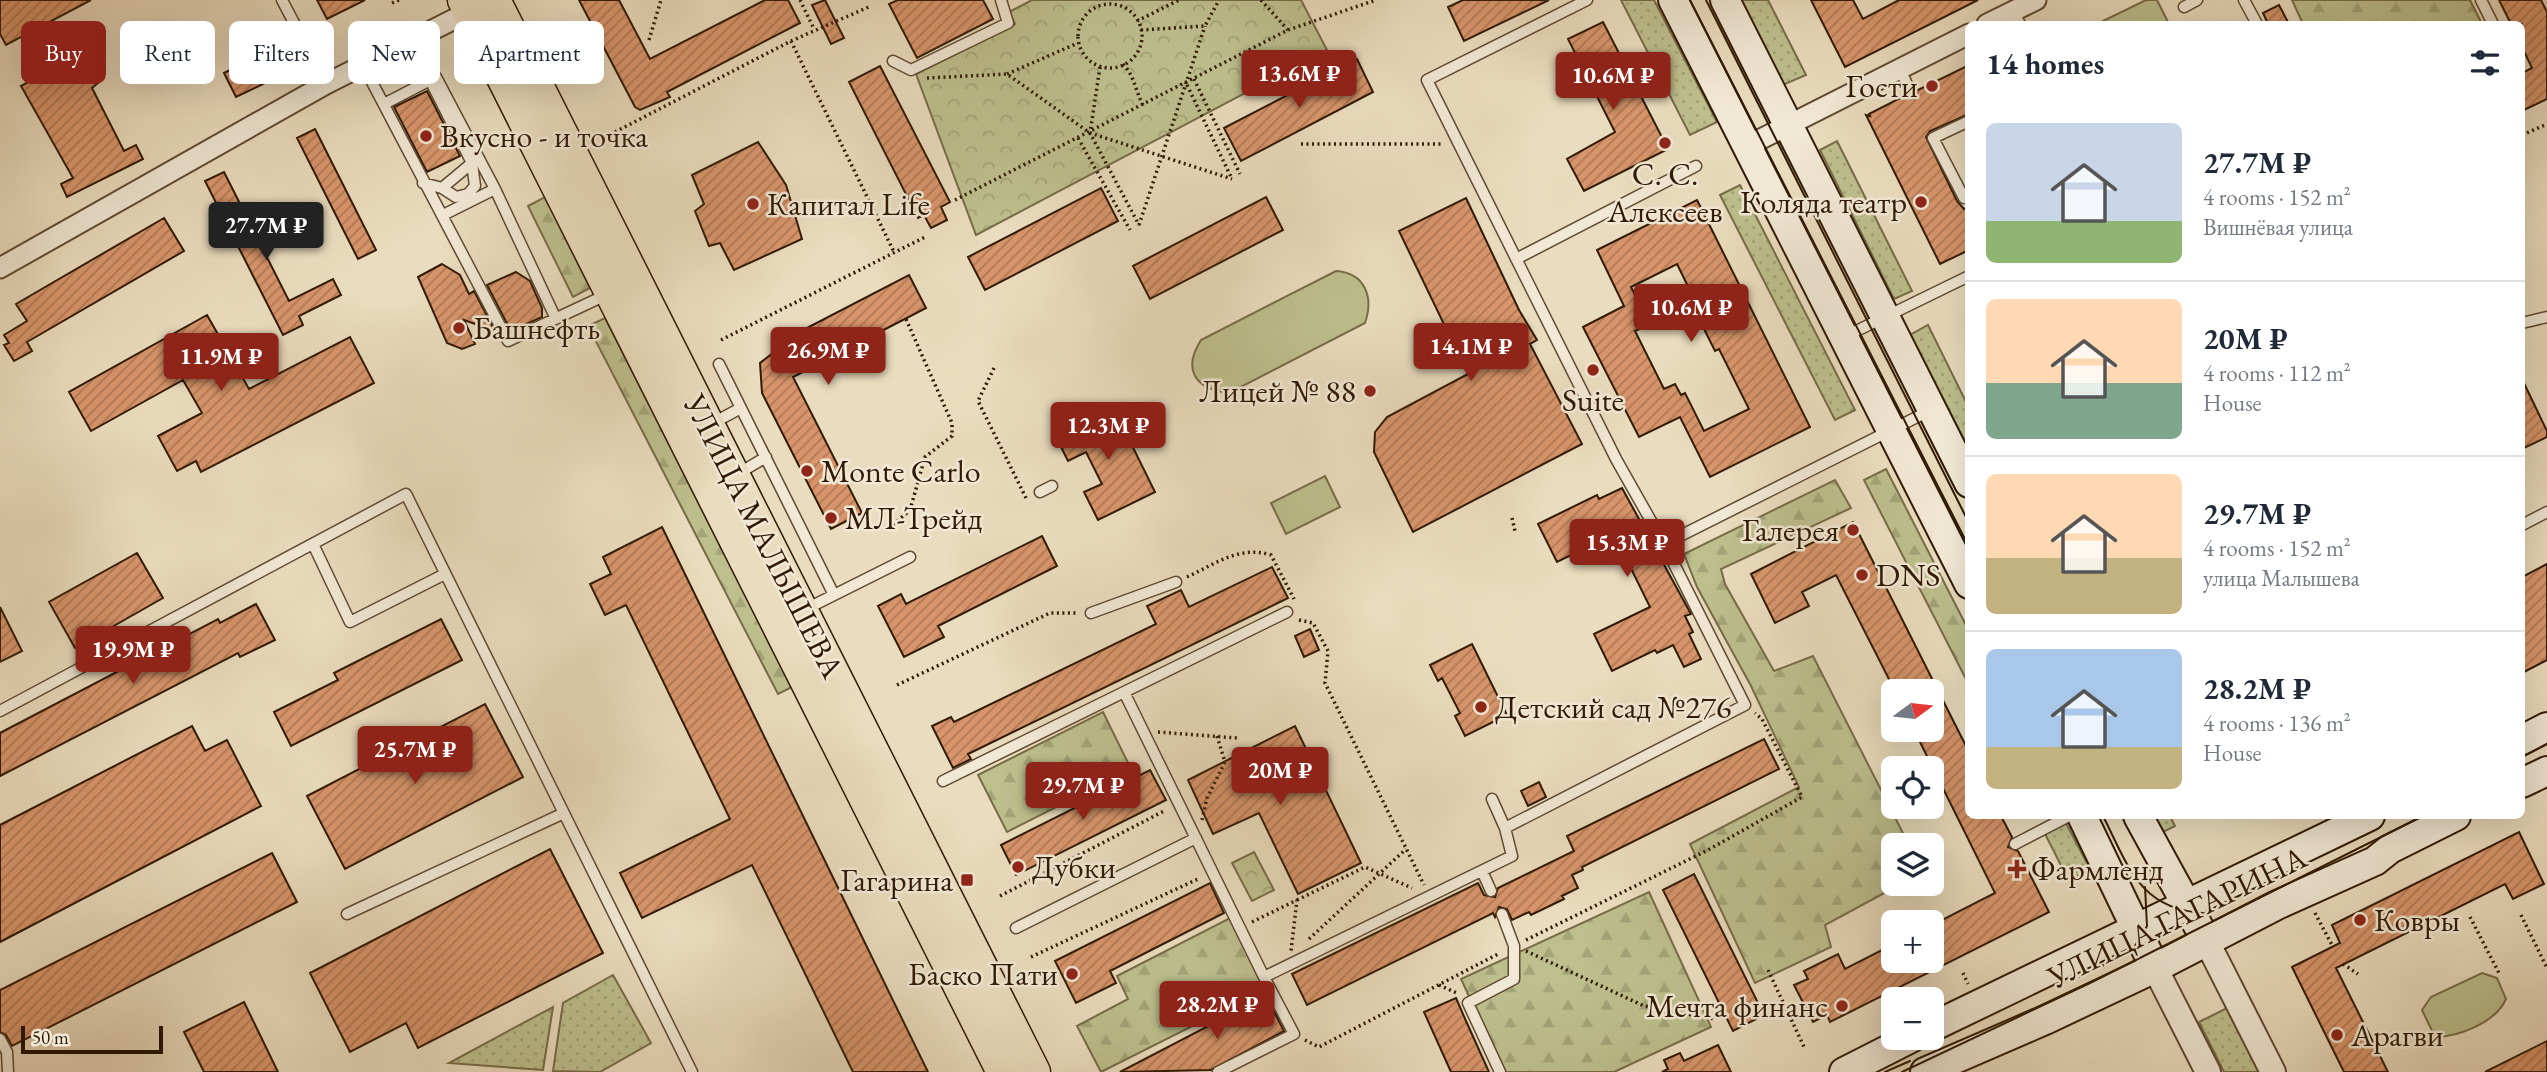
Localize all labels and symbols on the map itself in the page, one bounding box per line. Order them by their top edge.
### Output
pin: 13.6M ₽ [1234,50,1364,110]
pin: 10.6M ₽ [1548,52,1678,112]
place label: Гости [1845,65,1918,107]
marker: Гости [1924,78,1940,94]
place label: Вкусно - и точка [440,115,648,157]
marker: Вкусно - и точка [418,128,434,144]
marker: С. С. Алексеев [1657,135,1673,151]
place label: С. С. Алексеев [1606,153,1723,232]
place label: Коляда театр [1740,181,1907,223]
place label: Капитал Life [767,183,930,225]
marker: Коляда театр [1913,194,1929,210]
marker: Капитал Life [745,196,761,212]
pin: 27.7M ₽ [201,202,331,262]
pin: 10.6M ₽ [1626,284,1756,344]
place label: Башнефть [473,307,600,349]
marker: Башнефть [451,320,467,336]
pin: 14.1M ₽ [1406,324,1536,383]
pin: 26.9M ₽ [763,328,893,387]
pin: 11.9M ₽ [156,334,286,393]
marker: Suite [1585,362,1601,378]
place label: Лицей № 88 [1199,370,1356,412]
place label: Suite [1562,379,1624,421]
marker: Лицей № 88 [1362,383,1378,399]
street label: УЛИЦА МАЛЫШЕВА [674,386,854,686]
pin: 12.3M ₽ [1043,402,1173,462]
place label: Monte Carlo [821,450,981,492]
marker: Monte Carlo [799,463,815,479]
place label: МЛ-Трейд [845,497,983,539]
place label: Галерея [1742,509,1839,551]
marker: МЛ-Трейд [823,510,839,526]
pin: 15.3M ₽ [1562,520,1692,579]
marker: Галерея [1845,522,1861,538]
place label: DNS [1876,554,1940,596]
marker: DNS [1854,567,1870,583]
pin: 19.9M ₽ [68,626,198,686]
north arrow [1881,679,1944,742]
place label: Детский сад №276 [1495,686,1731,728]
marker: Детский сад №276 [1473,699,1489,715]
pin: 25.7M ₽ [350,726,480,786]
pin: 20M ₽ [1231,748,1329,807]
pin: 29.7M ₽ [1018,762,1148,822]
street label: УЛИЦА ГАГАРИНА [2040,836,2314,998]
place label: Дубки [1032,846,1116,888]
place label: Фармленд [2031,848,2164,890]
place label: Гагарина [840,859,953,901]
marker: Дубки [1010,859,1026,875]
marker: Фармленд [2009,861,2025,877]
marker: Гагарина [959,872,975,888]
place label: Ковры [2374,899,2460,941]
marker: Ковры [2352,912,2368,928]
place label: Баско Пати [908,953,1058,995]
marker: Баско Пати [1064,966,1080,982]
pin: 28.2M ₽ [1152,982,1282,1041]
place label: Мечта финанс [1646,985,1828,1027]
marker: Мечта финанс [1834,998,1850,1014]
place label: Арагви [2350,1014,2444,1056]
scale bar [21,1023,163,1055]
marker: Арагви [2329,1027,2345,1043]

